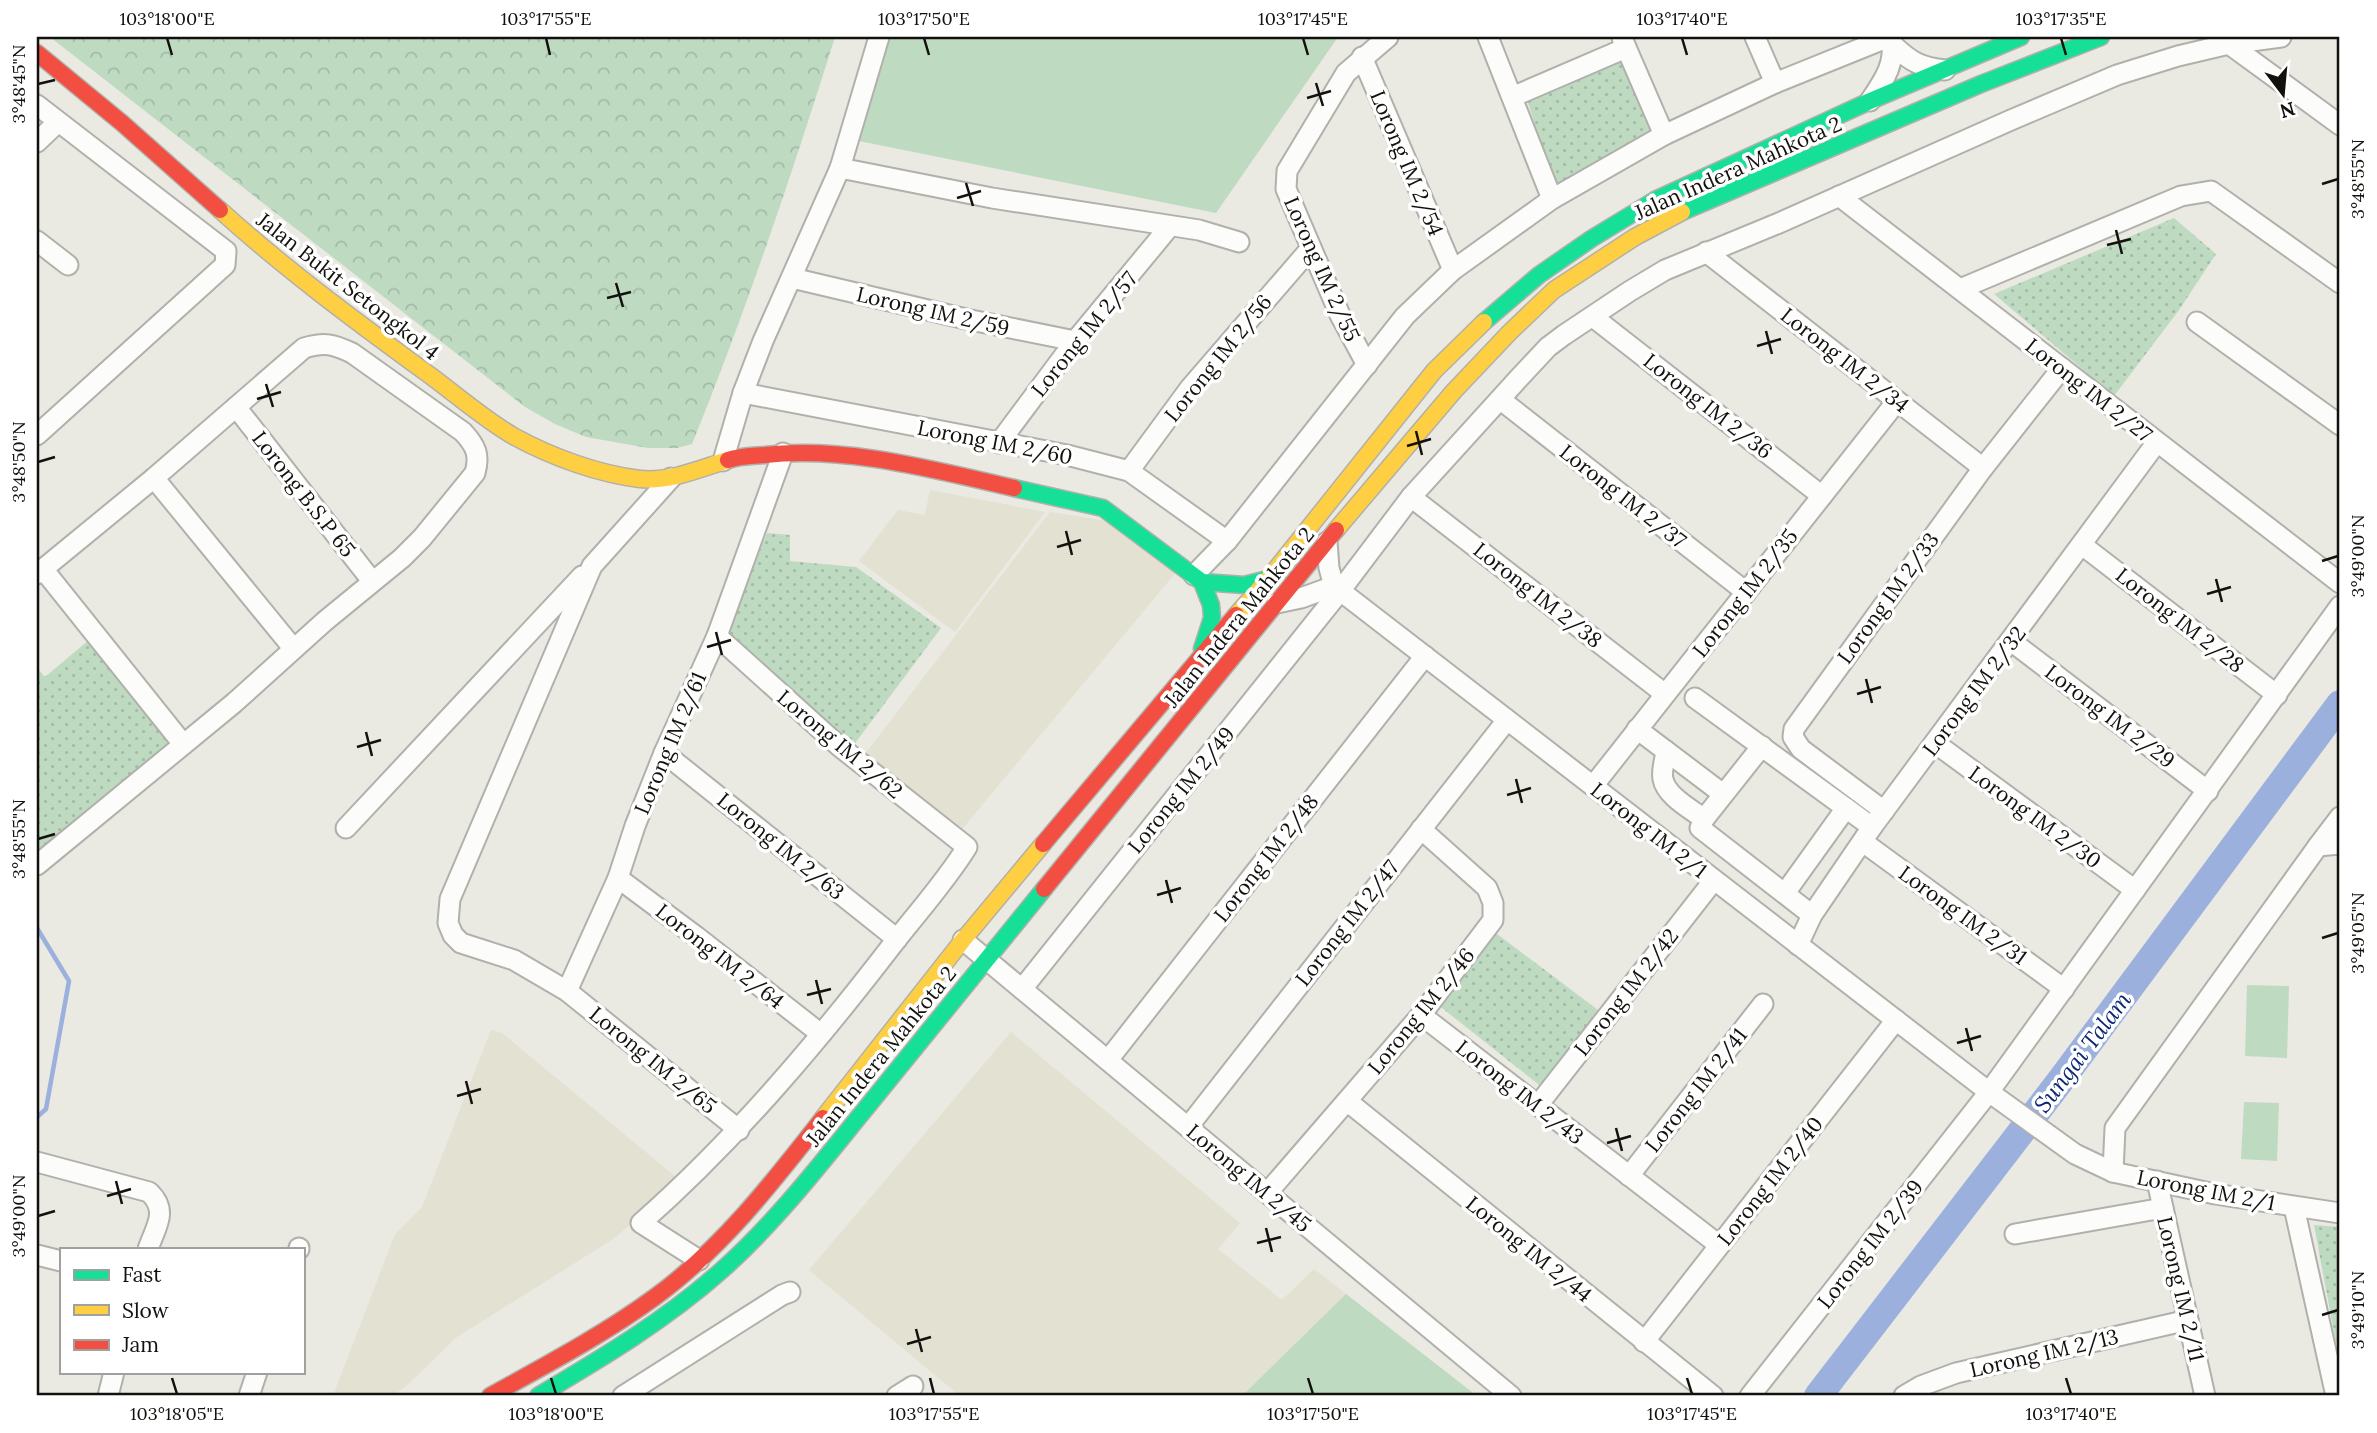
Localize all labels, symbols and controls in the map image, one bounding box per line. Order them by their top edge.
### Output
text: 103°18'00"E [119,7,215,30]
text: 103°17'55"E [501,7,591,30]
text: 103°17'50"E [878,7,970,30]
text: 103°17'45"E [1258,7,1348,30]
text: 103°17'40"E [1636,7,1728,30]
text: 103°17'35"E [2016,7,2106,30]
text: 3°48'45"N [7,44,30,124]
north arrow [2248,60,2318,130]
street label: Lorong IM 2/54 [1364,86,1450,240]
text: N [2277,97,2298,124]
street label: Jalan Indera Mahkota 2 [1629,110,1846,226]
text: 3°48'55"N [2346,139,2369,219]
street label: Lorong IM 2/55 [1278,192,1366,346]
street label: Jalan Bukit Setongkol 4 [251,206,445,366]
street label: Lorong IM 2/57 [1025,266,1143,402]
street label: Lorong IM 2/59 [854,280,1012,342]
street label: Lorong IM 2/56 [1158,289,1278,427]
street label: Lorong IM 2/34 [1775,301,1915,419]
street label: Lorong IM 2/27 [2020,332,2158,448]
street label: Lorong IM 2/36 [1638,347,1778,465]
street label: Lorong IM 2/60 [915,414,1075,470]
text: 3°48'50"N [7,421,30,503]
street label: Lorong B.S.P 65 [246,426,362,562]
street label: Lorong IM 2/37 [1554,438,1692,554]
text: 3°49'00"N [2346,515,2369,597]
street label: Jalan Indera Mahkota 2 [1157,522,1320,713]
street label: Lorong IM 2/35 [1686,523,1804,663]
street label: Lorong IM 2/33 [1831,527,1945,669]
street label: Lorong IM 2/38 [1468,536,1608,654]
street label: Lorong IM 2/28 [2110,561,2250,679]
street label: Lorong IM 2/32 [1916,621,2032,761]
street label: Lorong IM 2/29 [2040,658,2180,774]
street label: Lorong IM 2/61 [628,668,712,818]
street label: Lorong IM 2/62 [772,684,908,804]
street label: Lorong IM 2/49 [1122,721,1240,859]
street label: Lorong IM 2/30 [1963,760,2107,874]
street label: Lorong IM 2/1 [1585,776,1713,884]
street label: Lorong IM 2/63 [712,786,850,906]
street label: Lorong IM 2/48 [1208,789,1324,927]
text: 3°48'55"N [7,799,30,879]
street label: Lorong IM 2/47 [1289,854,1405,992]
street label: Lorong IM 2/31 [1894,859,2032,971]
text: 3°49'05"N [2346,892,2369,974]
street label: Lorong IM 2/64 [650,897,790,1015]
street label: Lorong IM 2/42 [1568,923,1684,1061]
street label: Lorong IM 2/46 [1362,942,1480,1080]
street label: Jalan Indera Mahkota 2 [799,961,962,1152]
water label: Sungai Talam [2027,986,2137,1118]
street label: Lorong IM 2/65 [584,1000,722,1120]
street label: Lorong IM 2/41 [1639,1022,1753,1158]
street label: Lorong IM 2/43 [1451,1034,1589,1150]
street label: Lorong IM 2/40 [1711,1111,1829,1251]
street label: Lorong IM 2/45 [1181,1118,1317,1238]
street label: Lorong IM 2/1 [2135,1163,2277,1217]
street label: Lorong IM 2/39 [1811,1174,1929,1314]
text: 3°49'00"N [7,1175,30,1257]
street label: Lorong IM 2/44 [1460,1190,1598,1308]
street label: Lorong IM 2/11 [2151,1214,2211,1364]
legend [60,1248,304,1374]
text: Fast [122,1261,162,1288]
text: 3°49'10"N [2346,1271,2369,1349]
text: Slow [122,1297,169,1324]
street label: Lorong IM 2/13 [1967,1323,2121,1383]
text: Jam [121,1331,159,1358]
text: 103°18'05"E [130,1402,224,1425]
text: 103°18'00"E [508,1402,604,1425]
text: 103°17'55"E [889,1402,979,1425]
text: 103°17'50"E [1267,1402,1359,1425]
text: 103°17'45"E [1647,1402,1737,1425]
text: 103°17'40"E [2025,1402,2117,1425]

